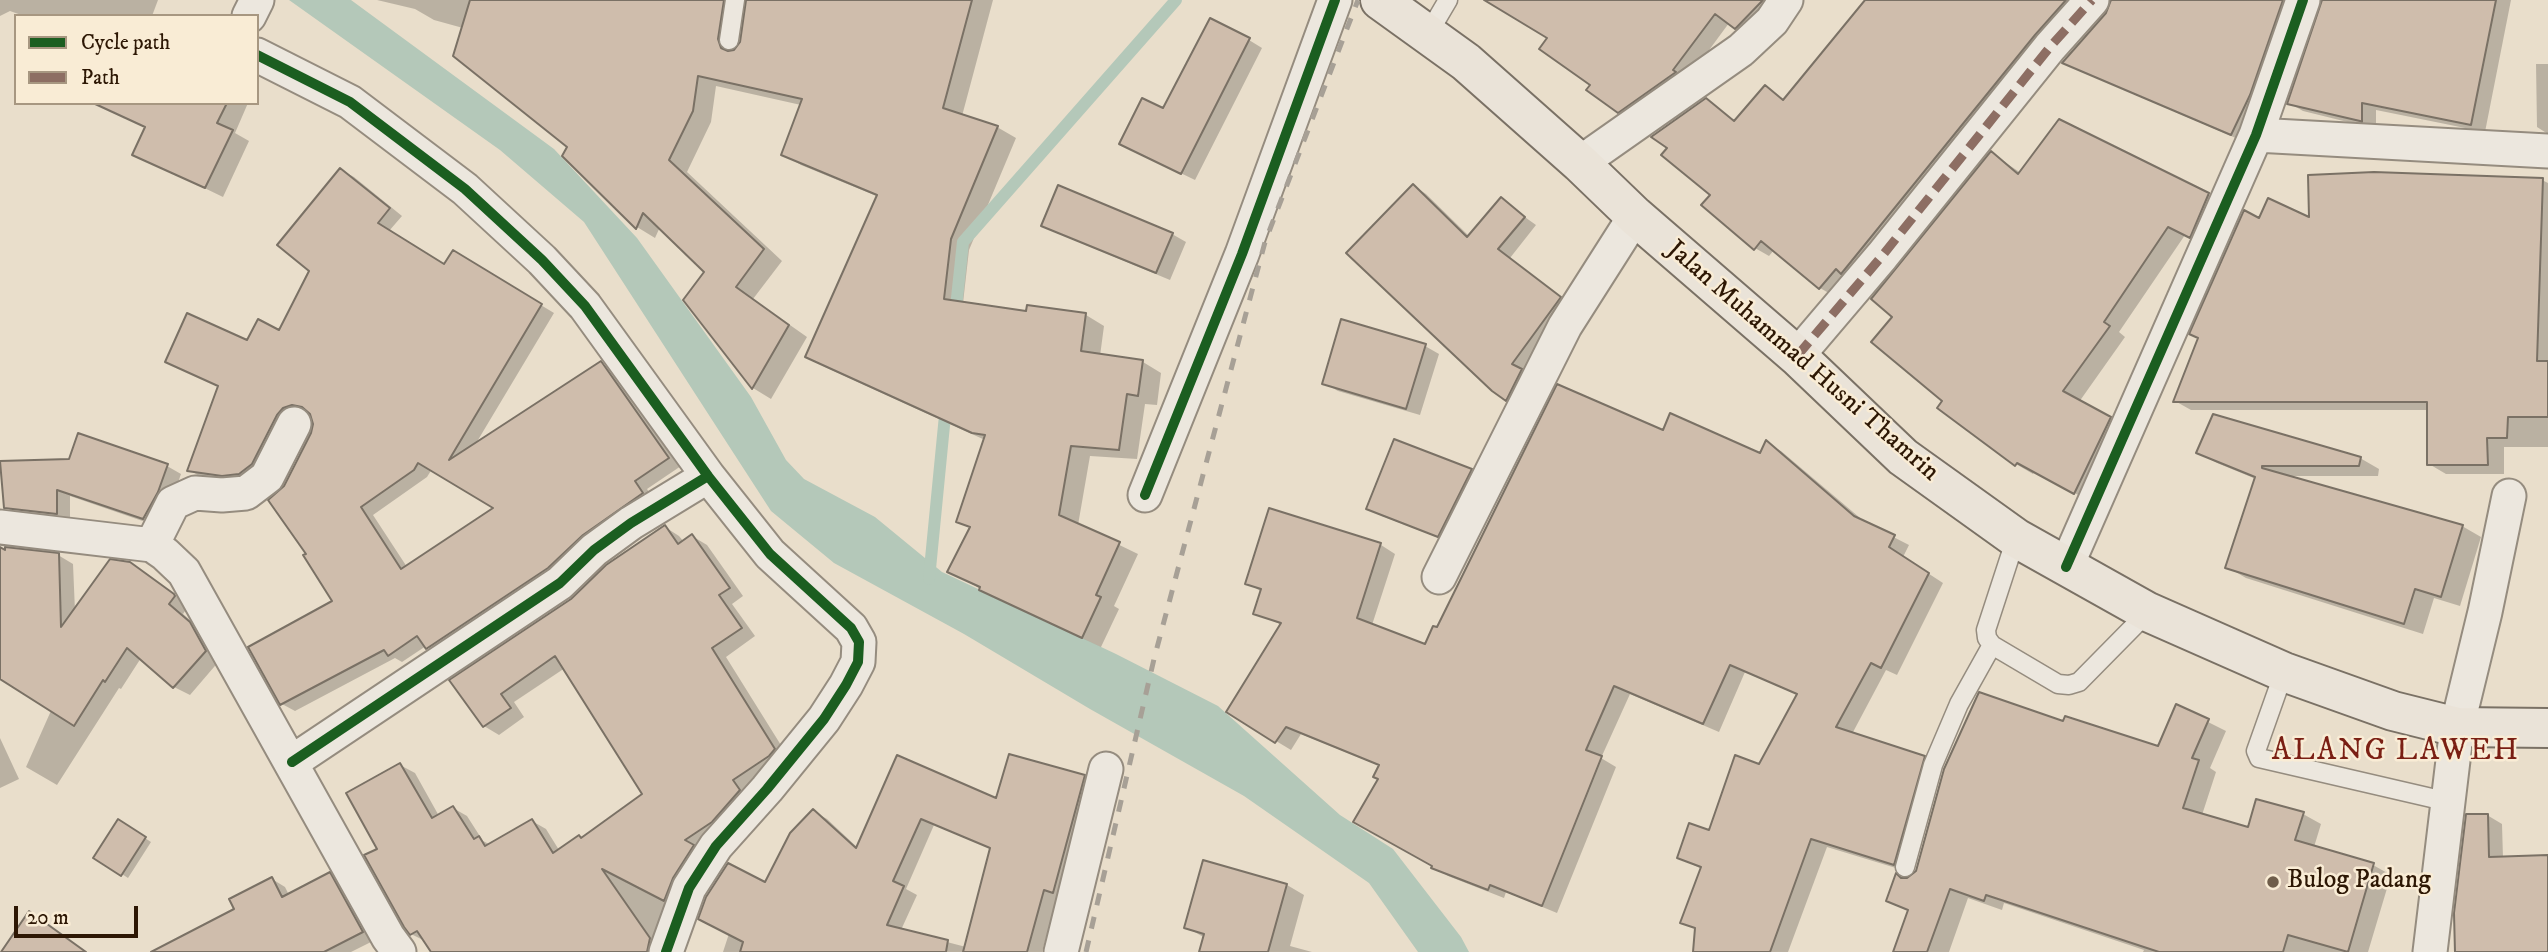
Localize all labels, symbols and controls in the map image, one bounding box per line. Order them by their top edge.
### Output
legend [14,14,259,105]
text: Cycle path [81,30,170,56]
text: Path [81,65,120,91]
street label: Jalan Muhammad Husni Thamrin [1659,235,1945,489]
district label: ALANG LAWEH [2273,735,2519,771]
place label: Bulog Padang [2287,866,2431,898]
marker: Bulog Padang [2265,874,2281,890]
scale bar [18,892,142,936]
text: 20 m [27,905,69,931]

